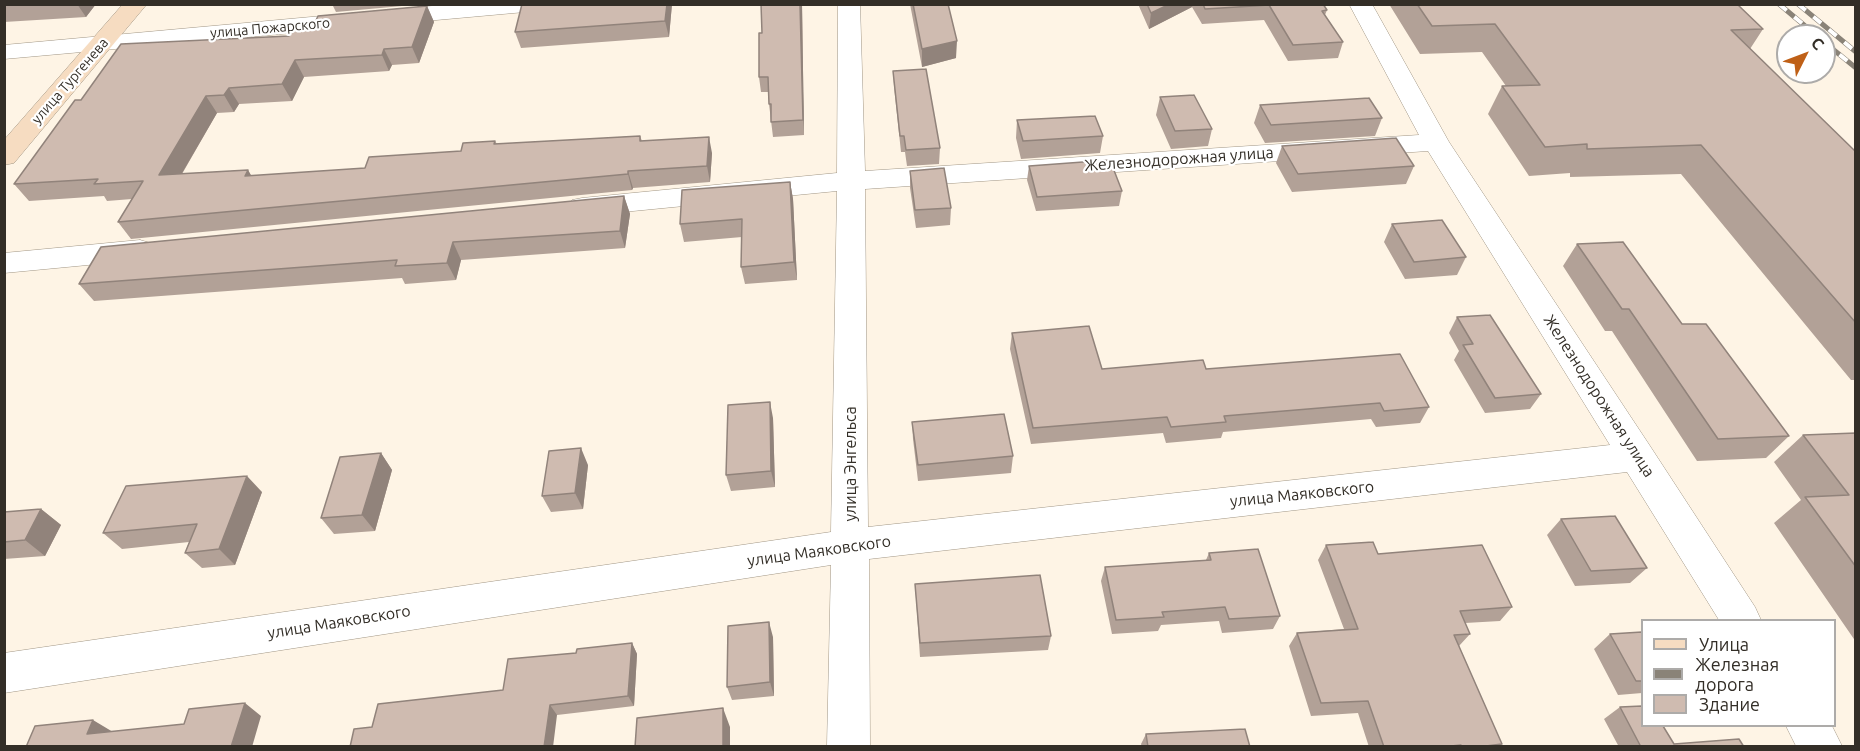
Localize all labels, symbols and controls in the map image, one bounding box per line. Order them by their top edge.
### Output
street label: улица Пожарского [209,14,331,42]
north arrow [1776,24,1836,84]
text: С [1808,33,1828,53]
street label: улица Тургенева [28,35,112,127]
street label: Железнодорожная улица [1084,143,1274,175]
street label: Железнодорожная улица [1539,311,1659,481]
street label: улица Энгельса [841,406,861,522]
street label: улица Маяковского [1229,477,1375,511]
street label: улица Маяковского [746,531,892,571]
street label: улица Маяковского [266,601,412,643]
legend [1641,619,1836,727]
text: Улица [1699,634,1749,654]
text: Железная дорога [1695,654,1779,694]
text: Здание [1699,694,1760,714]

